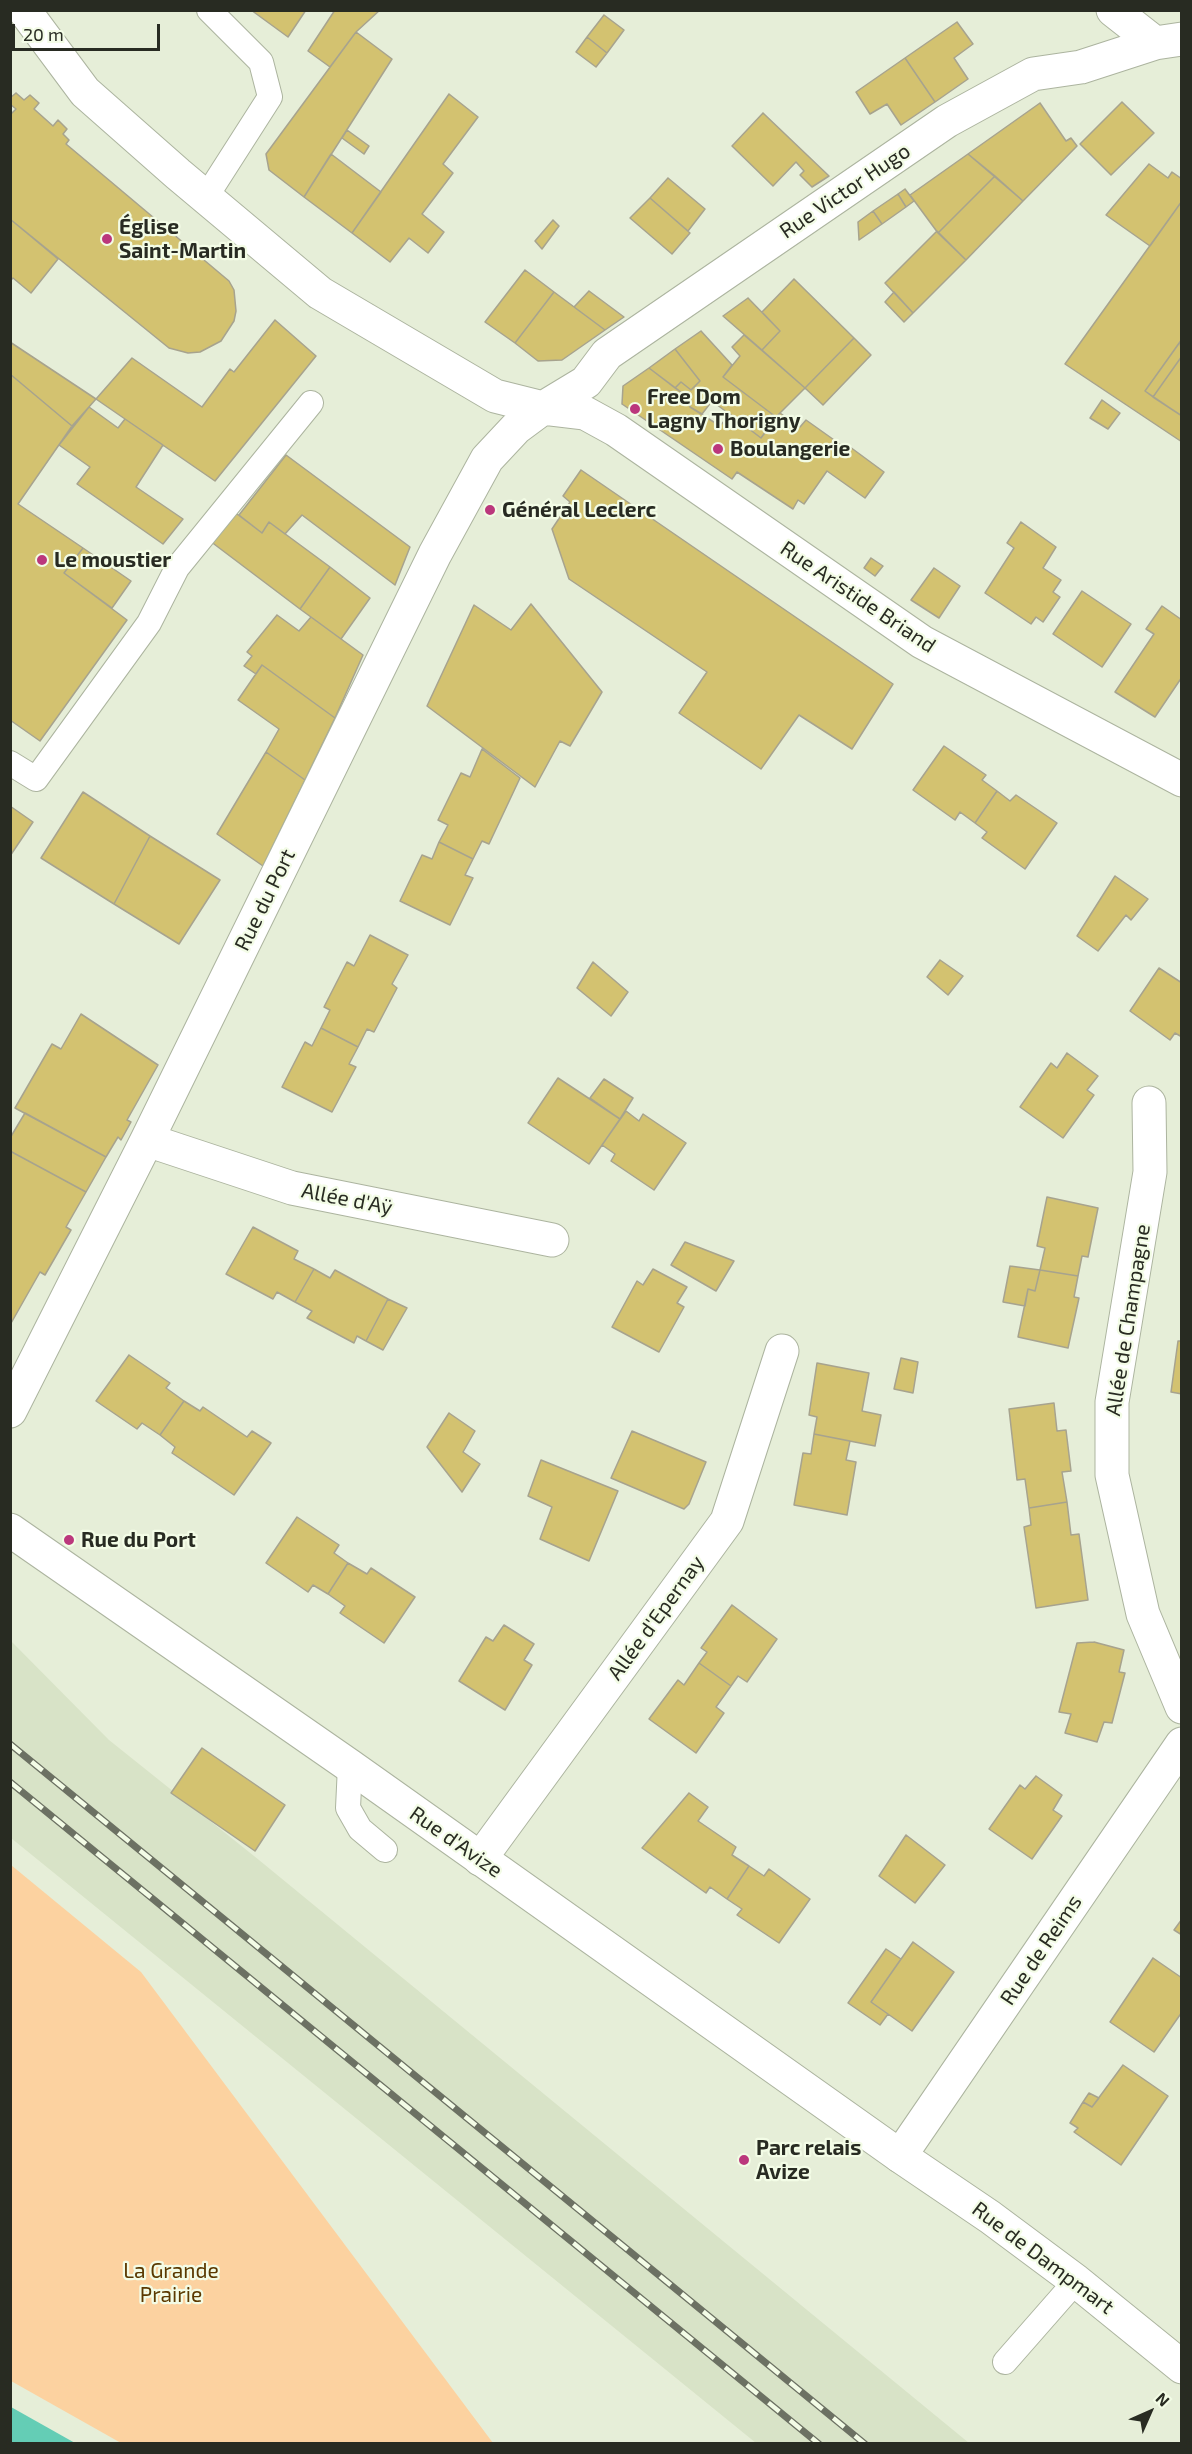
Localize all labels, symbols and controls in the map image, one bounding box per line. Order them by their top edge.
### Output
scale bar [15,12,164,50]
text: 20 m [23,23,64,45]
street label: Rue Victor Hugo [775,138,915,244]
place label: Église Saint-Martin [119,214,246,264]
marker: Église Saint-Martin [100,232,114,246]
place label: Free Dom Lagny Thorigny [647,384,801,434]
marker: Free Dom Lagny Thorigny [628,402,642,416]
place label: Boulangerie [730,436,850,462]
marker: Boulangerie [711,442,725,456]
place label: Général Leclerc [502,497,656,523]
marker: Général Leclerc [483,503,497,517]
street label: Rue Aristide Briand [776,536,940,658]
place label: Le moustier [54,547,171,573]
marker: Le moustier [35,553,49,567]
street label: Rue du Port [230,845,300,955]
street label: Allée d'Aÿ [299,1178,395,1220]
street label: Allée de Champagne [1100,1222,1156,1418]
place label: Rue du Port [81,1527,196,1553]
marker: Rue du Port [62,1533,76,1547]
street label: Allée d'Epernay [602,1551,710,1685]
street label: Rue d'Avize [405,1801,507,1883]
street label: Rue de Reims [995,1890,1087,2010]
place label: Parc relais Avize [756,2135,861,2185]
marker: Parc relais Avize [737,2153,751,2167]
street label: Rue de Dampmart [967,2196,1119,2320]
park label: La Grande Prairie [123,2258,219,2308]
north arrow [1120,2382,1180,2442]
text: N [1152,2388,1174,2410]

